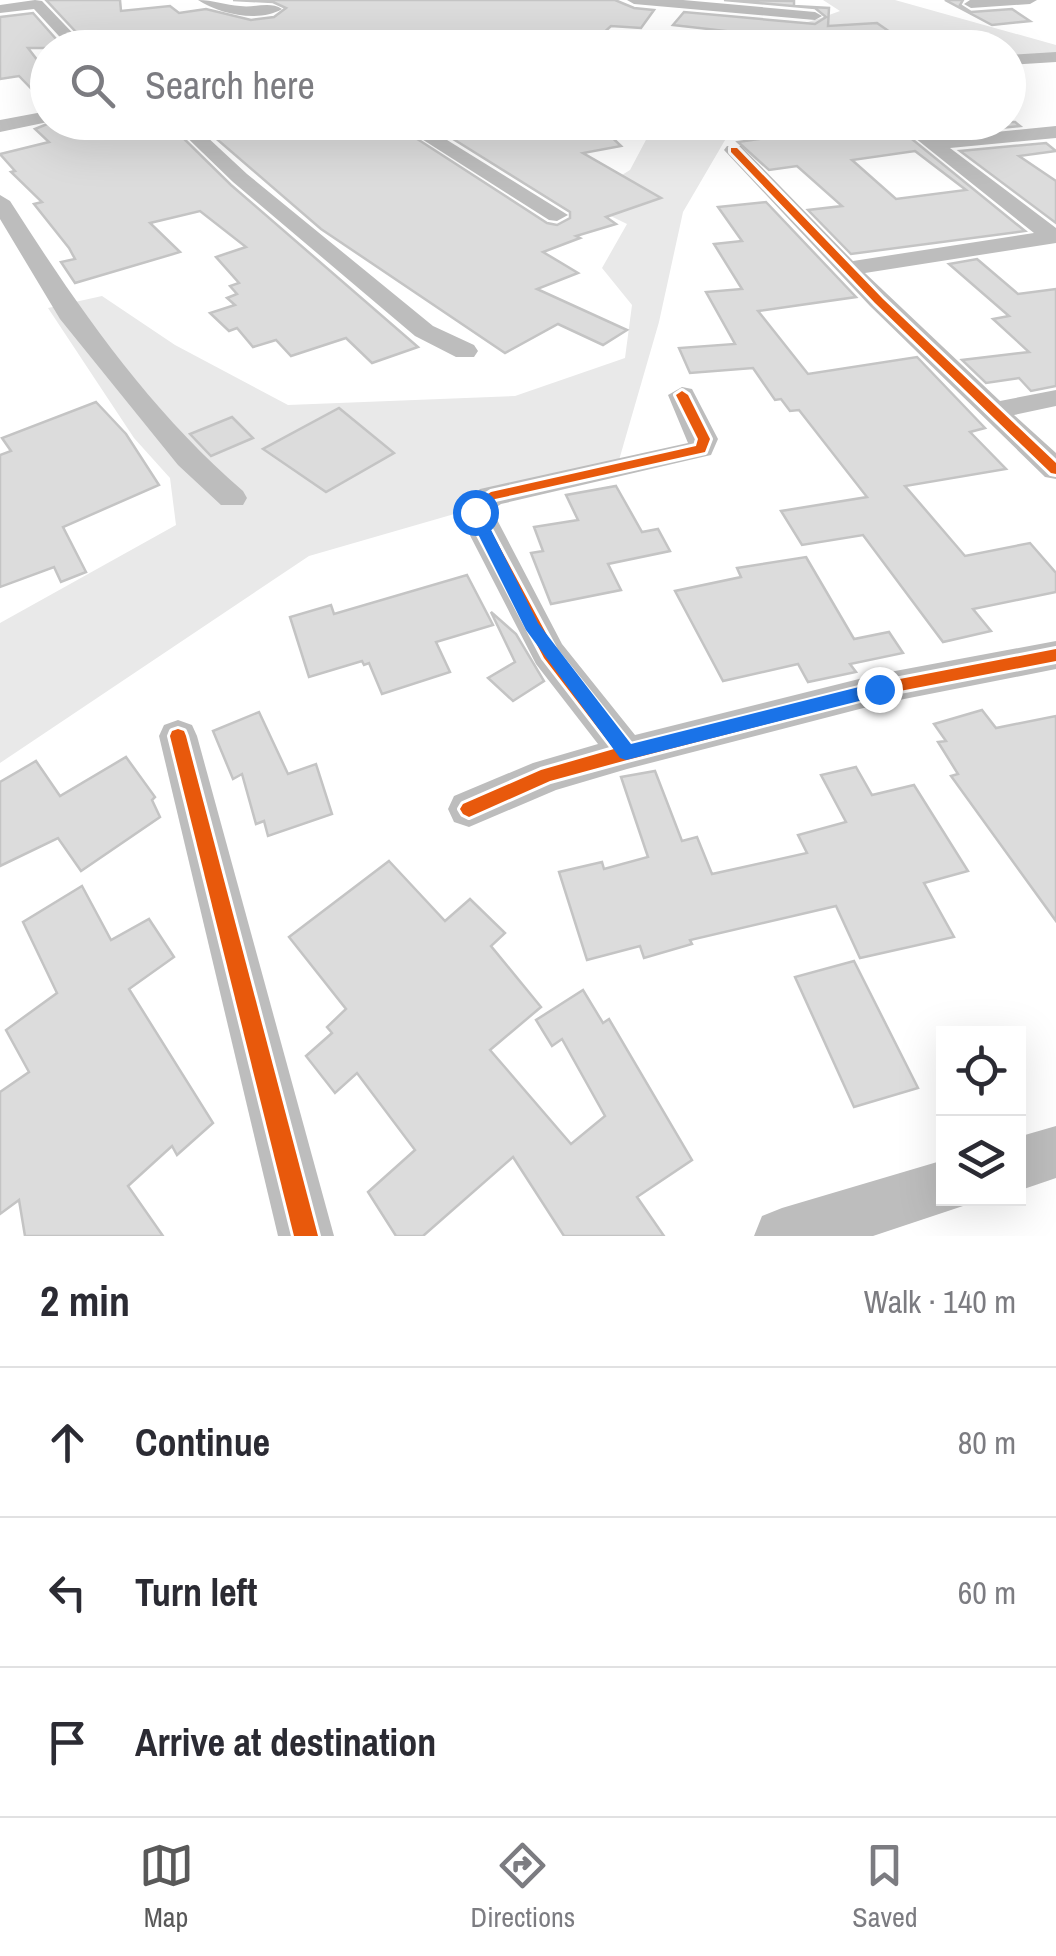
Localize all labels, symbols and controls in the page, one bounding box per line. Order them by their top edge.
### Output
search box [30,30,1026,140]
icon: search [65,58,120,113]
text: Search here [145,60,315,111]
route start [453,490,499,536]
route end [857,667,903,713]
map controls [936,1026,1026,1206]
button: locate [936,1026,1026,1116]
button: layers [936,1116,1026,1206]
text: 2 min [40,1273,130,1329]
text: Walk · 140 m [864,1280,1016,1323]
icon: ahead [40,1415,95,1470]
text: Continue [135,1417,270,1468]
text: 80 m [958,1421,1016,1464]
icon: left [40,1565,95,1620]
text: Turn left [135,1567,257,1618]
text: 60 m [958,1571,1016,1614]
icon: arrive [40,1715,95,1770]
text: Arrive at destination [135,1717,436,1768]
tab: Map [139,1838,194,1936]
tab: Directions [471,1838,575,1936]
tab: Saved [852,1838,917,1936]

